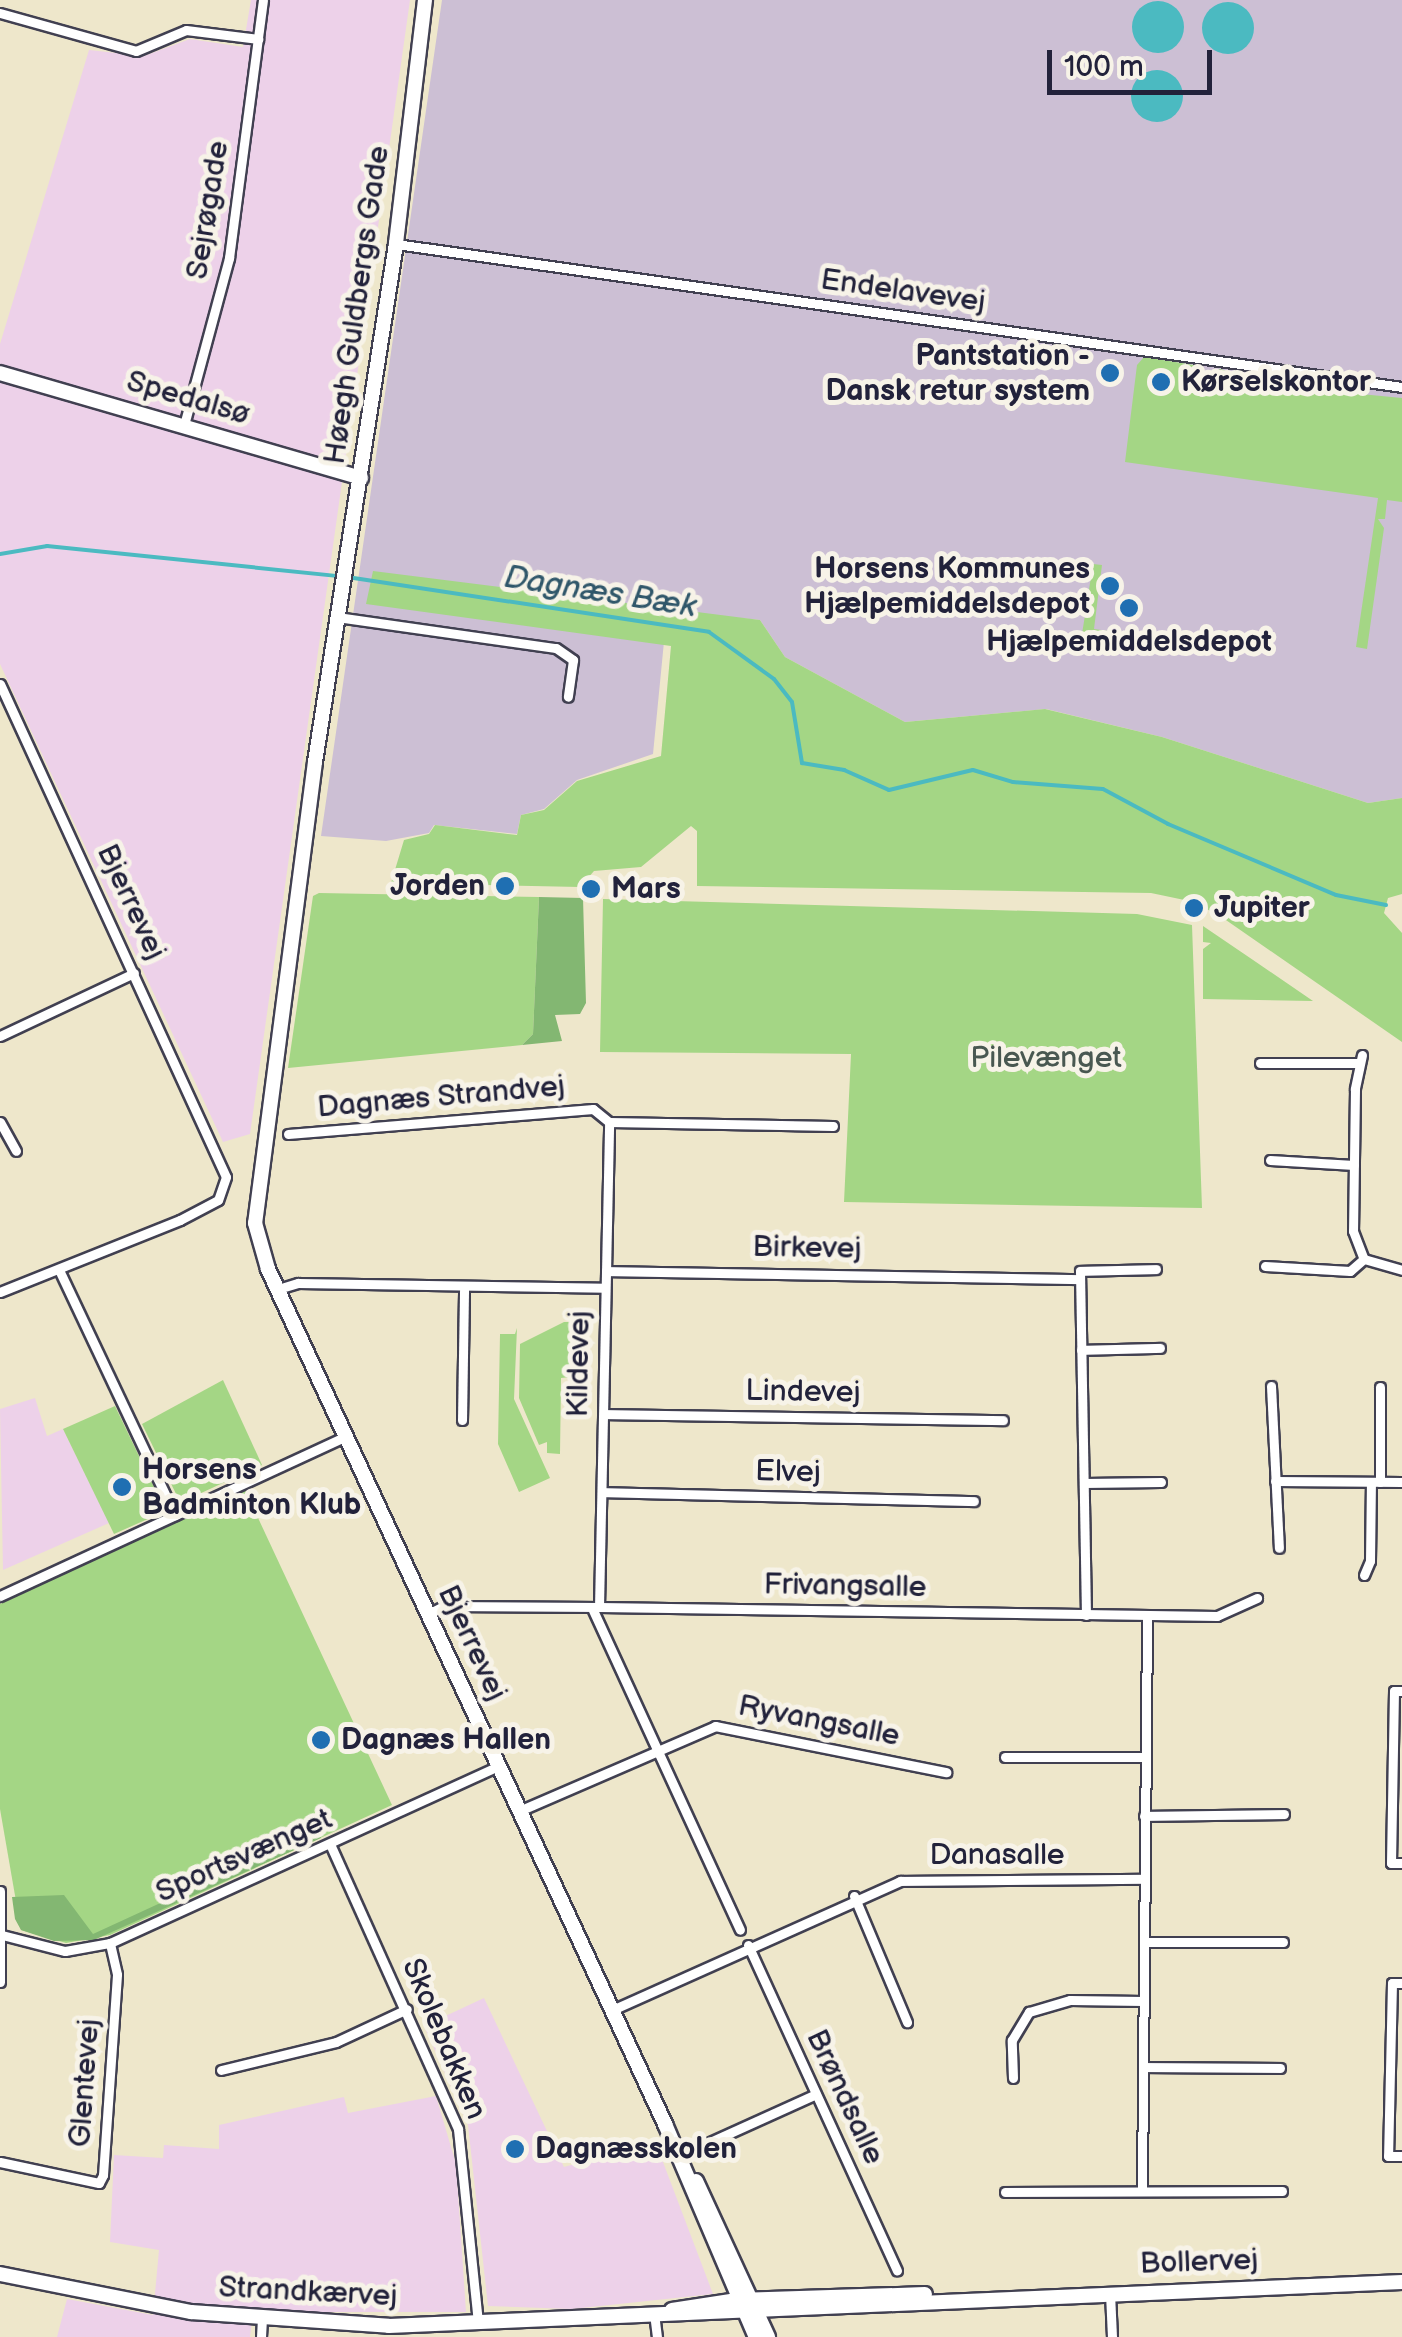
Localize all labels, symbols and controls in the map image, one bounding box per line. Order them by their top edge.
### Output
scale bar [1052,30,1217,92]
text: 100 m [1064,49,1144,85]
street label: Sejrøgade [179,138,237,282]
street label: Høegh Guldbergs Gade [317,143,397,467]
street label: Endelavevej [818,262,988,320]
place label: Pantstation - Dansk retur system [825,338,1090,408]
marker: Pantstation - Dansk retur system [1099,362,1121,384]
street label: Spedalsø [123,363,253,433]
place label: Kørselskontor [1181,364,1371,400]
marker: Kørselskontor [1150,371,1172,393]
place label: Horsens Kommunes Hjælpemiddelsdepot [804,551,1090,622]
water label: Dagnæs Bæk [501,559,699,627]
marker: Horsens Kommunes Hjælpemiddelsdepot [1099,575,1121,597]
marker: Hjælpemiddelsdepot [1118,597,1140,619]
place label: Hjælpemiddelsdepot [986,624,1272,660]
street label: Bjerrevej [89,839,173,965]
place label: Jorden [390,868,485,904]
place label: Mars [611,871,681,907]
marker: Jorden [494,875,516,897]
marker: Mars [580,878,602,900]
place label: Jupiter [1214,890,1310,926]
marker: Jupiter [1183,897,1205,919]
park label: Pilevænget [970,1040,1122,1076]
street label: Dagnæs Strandvej [315,1068,567,1126]
street label: Birkevej [752,1229,862,1267]
street label: Kildevej [560,1310,598,1418]
street label: Lindevej [745,1373,861,1411]
place label: Horsens Badminton Klub [142,1452,361,1522]
street label: Elvej [755,1453,821,1491]
marker: Horsens Badminton Klub [111,1476,133,1498]
street label: Frivangsalle [763,1567,927,1605]
street label: Bjerrevej [430,1580,514,1706]
street label: Ryvangsalle [735,1688,903,1754]
place label: Dagnæs Hallen [341,1722,551,1758]
marker: Dagnæs Hallen [310,1729,332,1751]
street label: Sportsvænget [150,1801,338,1911]
street label: Danasalle [929,1837,1065,1873]
street label: Skolebakken [394,1953,494,2125]
street label: Glentevej [63,2018,107,2148]
street label: Brøndsalle [798,2024,892,2170]
place label: Dagnæsskolen [535,2131,737,2167]
marker: Dagnæsskolen [504,2138,526,2160]
street label: Bollervej [1139,2242,1259,2282]
street label: Strandkærvej [218,2269,398,2315]

